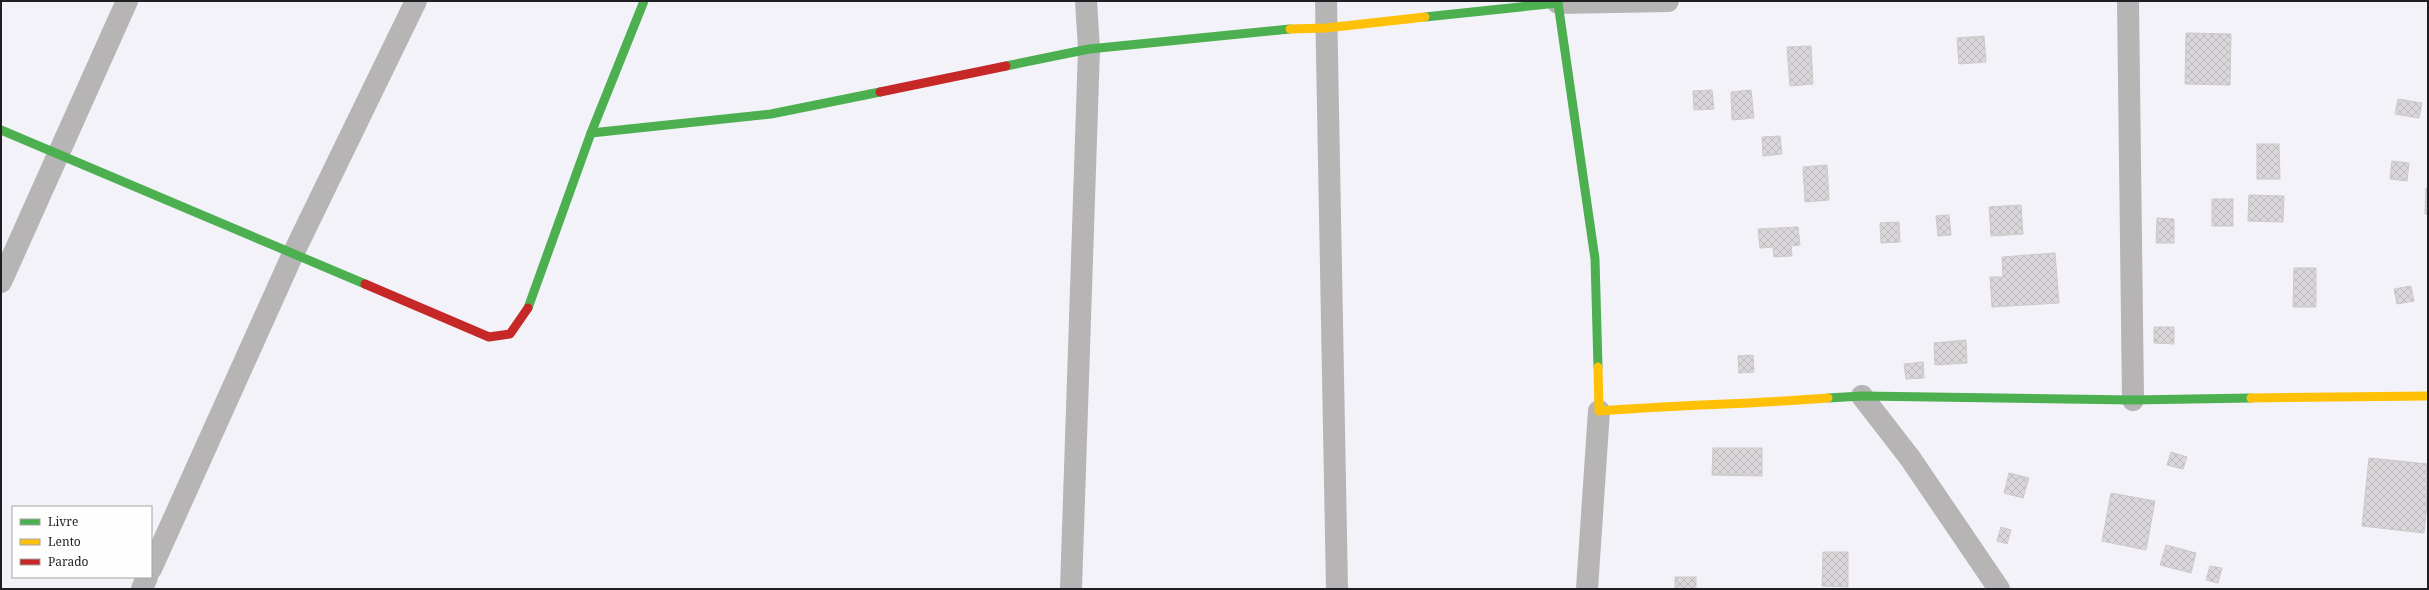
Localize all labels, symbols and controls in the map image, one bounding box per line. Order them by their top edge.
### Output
legend [12,506,152,578]
text: Livre [48,513,78,530]
text: Lento [48,533,81,550]
text: Parado [48,553,89,570]

